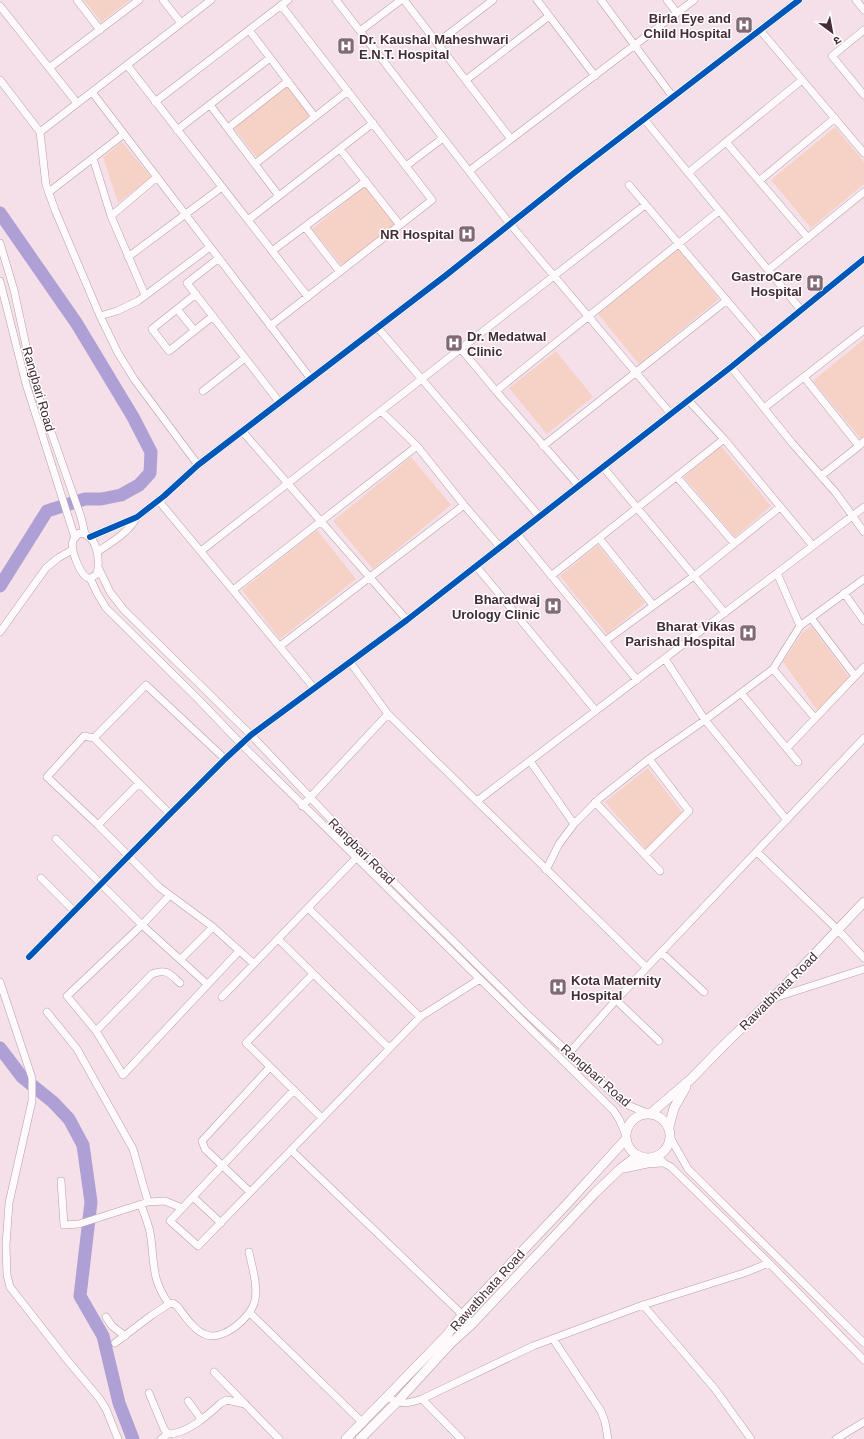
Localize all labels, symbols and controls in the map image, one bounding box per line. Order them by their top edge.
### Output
place label: Birla Eye and Child Hospital [644,11,731,41]
north arrow [812,12,852,52]
hospital icon: Birla Eye and Child Hospital [734,15,754,35]
place label: Dr. Kaushal Maheshwari E.N.T. Hospital [359,32,509,62]
text: उ [831,34,843,48]
hospital icon: Dr. Kaushal Maheshwari E.N.T. Hospital [336,36,356,56]
hospital icon: NR Hospital [457,224,477,244]
place label: NR Hospital [380,227,454,242]
place label: GastroCare Hospital [731,269,802,299]
hospital icon: GastroCare Hospital [805,273,825,293]
place label: Dr. Medatwal Clinic [467,329,546,359]
hospital icon: Dr. Medatwal Clinic [444,333,464,353]
street label: Rangbari Road [19,345,58,433]
place label: Bharadwaj Urology Clinic [452,592,540,622]
hospital icon: Bharadwaj Urology Clinic [543,596,563,616]
place label: Bharat Vikas Parishad Hospital [625,619,735,649]
hospital icon: Bharat Vikas Parishad Hospital [738,623,758,643]
street label: Rangbari Road [325,815,398,888]
street label: Rawatbhata Road [736,949,820,1033]
place label: Kota Maternity Hospital [571,973,662,1003]
hospital icon: Kota Maternity Hospital [548,977,568,997]
street label: Rangbari Road [558,1041,634,1110]
street label: Rawatbhata Road [447,1247,528,1334]

